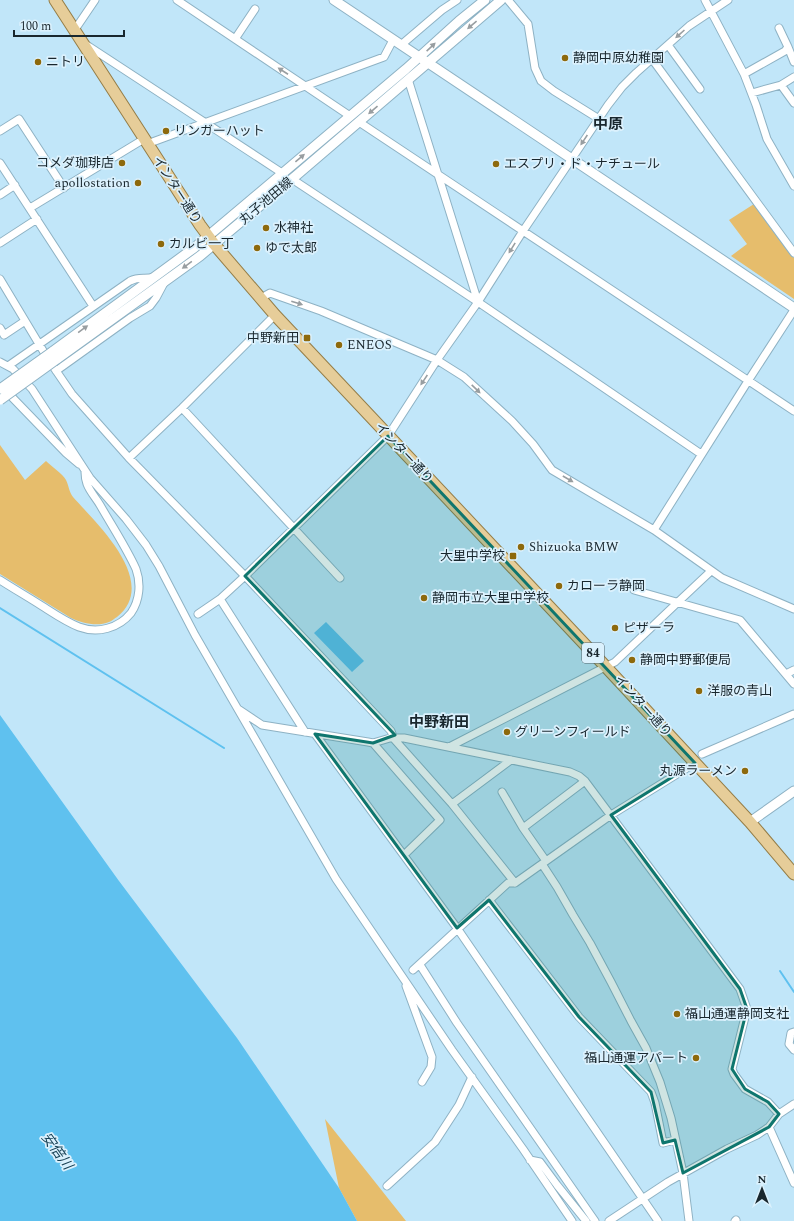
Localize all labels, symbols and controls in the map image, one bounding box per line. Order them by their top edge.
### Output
scale bar [14,12,124,38]
text: 100 m [20,17,51,36]
one-way arrow [466,21,477,30]
one-way arrow [675,30,685,39]
one-way arrow [426,42,436,51]
place label: 静岡中原幼稚園 [573,48,664,68]
place label: ニトリ [46,52,85,72]
marker: 静岡中原幼稚園 [560,53,570,63]
marker: ニトリ [33,57,43,67]
one-way arrow [277,67,289,74]
one-way arrow [368,105,378,114]
district label: 中原 [593,113,623,136]
place label: リンガーハット [174,121,265,141]
marker: リンガーハット [161,126,171,136]
one-way arrow [581,135,588,146]
street label: インター通り [147,152,207,228]
place label: コメダ珈琲店 [36,153,114,173]
one-way arrow [295,153,306,162]
place label: エスプリ・ド・ナチュール [504,154,660,174]
marker: コメダ珈琲店 [117,158,127,168]
marker: エスプリ・ド・ナチュール [491,159,501,169]
street label: 丸子池田線 [235,172,297,230]
place label: apollostation [55,173,130,193]
marker: apollostation [133,178,143,188]
place label: 水神社 [274,218,313,238]
marker: 水神社 [261,223,271,233]
place label: カルビ一丁 [169,234,234,254]
place label: ゆで太郎 [265,238,317,258]
marker: カルビ一丁 [156,239,166,249]
marker: ゆで太郎 [252,243,262,253]
one-way arrow [508,243,516,253]
one-way arrow [182,261,193,269]
one-way arrow [292,300,304,306]
one-way arrow [78,325,88,333]
place label: 中野新田 [247,328,299,348]
marker: 中野新田 [302,333,312,343]
place label: ENEOS [347,335,392,355]
marker: ENEOS [334,340,344,350]
one-way arrow [420,375,428,385]
one-way arrow [471,384,481,394]
street label: インター通り [370,418,438,488]
one-way arrow [562,476,574,483]
place label: Shizuoka BMW [529,537,619,557]
marker: Shizuoka BMW [516,542,526,552]
place label: 大里中学校 [440,546,505,566]
marker: 大里中学校 [508,551,518,561]
place label: カローラ静岡 [567,576,645,596]
marker: カローラ静岡 [554,581,564,591]
place label: 静岡市立大里中学校 [432,588,549,608]
marker: 静岡市立大里中学校 [419,593,429,603]
place label: ピザーラ [623,618,675,638]
marker: ピザーラ [610,623,620,633]
road number: 84 [582,643,604,663]
place label: 静岡中野郵便局 [640,650,731,670]
marker: 静岡中野郵便局 [627,655,637,665]
street label: インター通り [609,670,677,742]
place label: 洋服の青山 [707,681,772,701]
marker: 洋服の青山 [694,686,704,696]
district label: 中野新田 [409,711,469,734]
place label: グリーンフィールド [515,722,631,742]
marker: グリーンフィールド [502,727,512,737]
place label: 丸源ラーメン [660,761,737,781]
marker: 丸源ラーメン [740,766,750,776]
place label: 福山通運静岡支社 [685,1004,789,1024]
marker: 福山通運静岡支社 [672,1009,682,1019]
place label: 福山通運アパート [584,1048,688,1068]
marker: 福山通運アパート [691,1053,701,1063]
water label: 安倍川 [36,1128,79,1176]
north arrow [742,1169,782,1209]
text: N [758,1171,767,1188]

